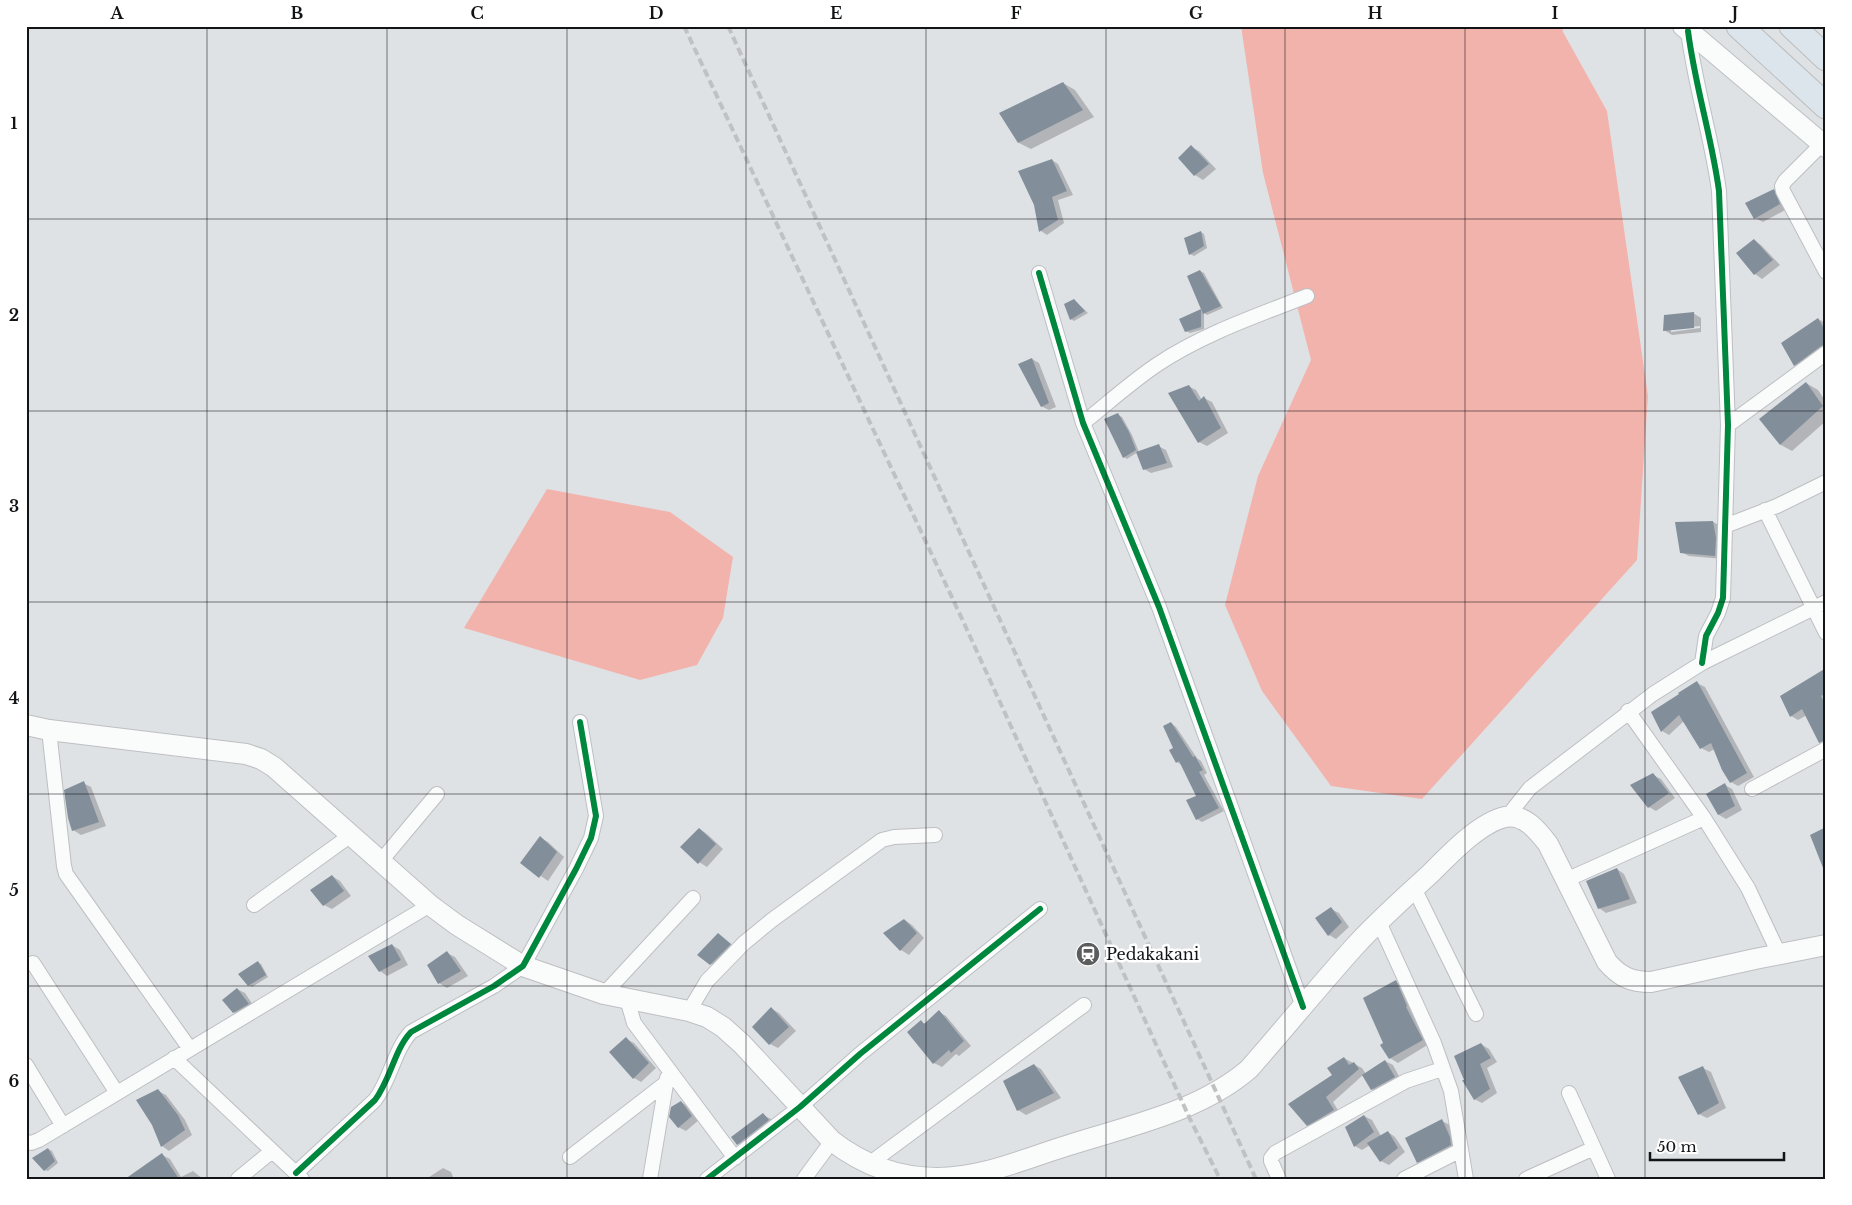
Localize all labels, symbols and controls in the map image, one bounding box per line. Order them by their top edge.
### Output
text: A [110,3,125,23]
text: B [291,3,304,23]
text: C [470,3,484,23]
text: D [649,3,663,23]
text: E [830,3,842,23]
text: F [1010,3,1022,23]
text: G [1189,3,1203,23]
text: H [1367,3,1383,23]
text: I [1552,3,1559,23]
text: J [1729,3,1738,23]
text: 1 [11,113,18,133]
text: 2 [9,305,19,325]
text: 3 [9,496,19,516]
text: 4 [9,688,19,708]
text: 5 [9,880,19,900]
station icon: Pedakakani [1075,941,1101,967]
place label: Pedakakani [1106,944,1200,964]
text: 6 [9,1071,20,1091]
scale bar [1650,1130,1783,1162]
text: 50 m [1657,1137,1697,1156]

